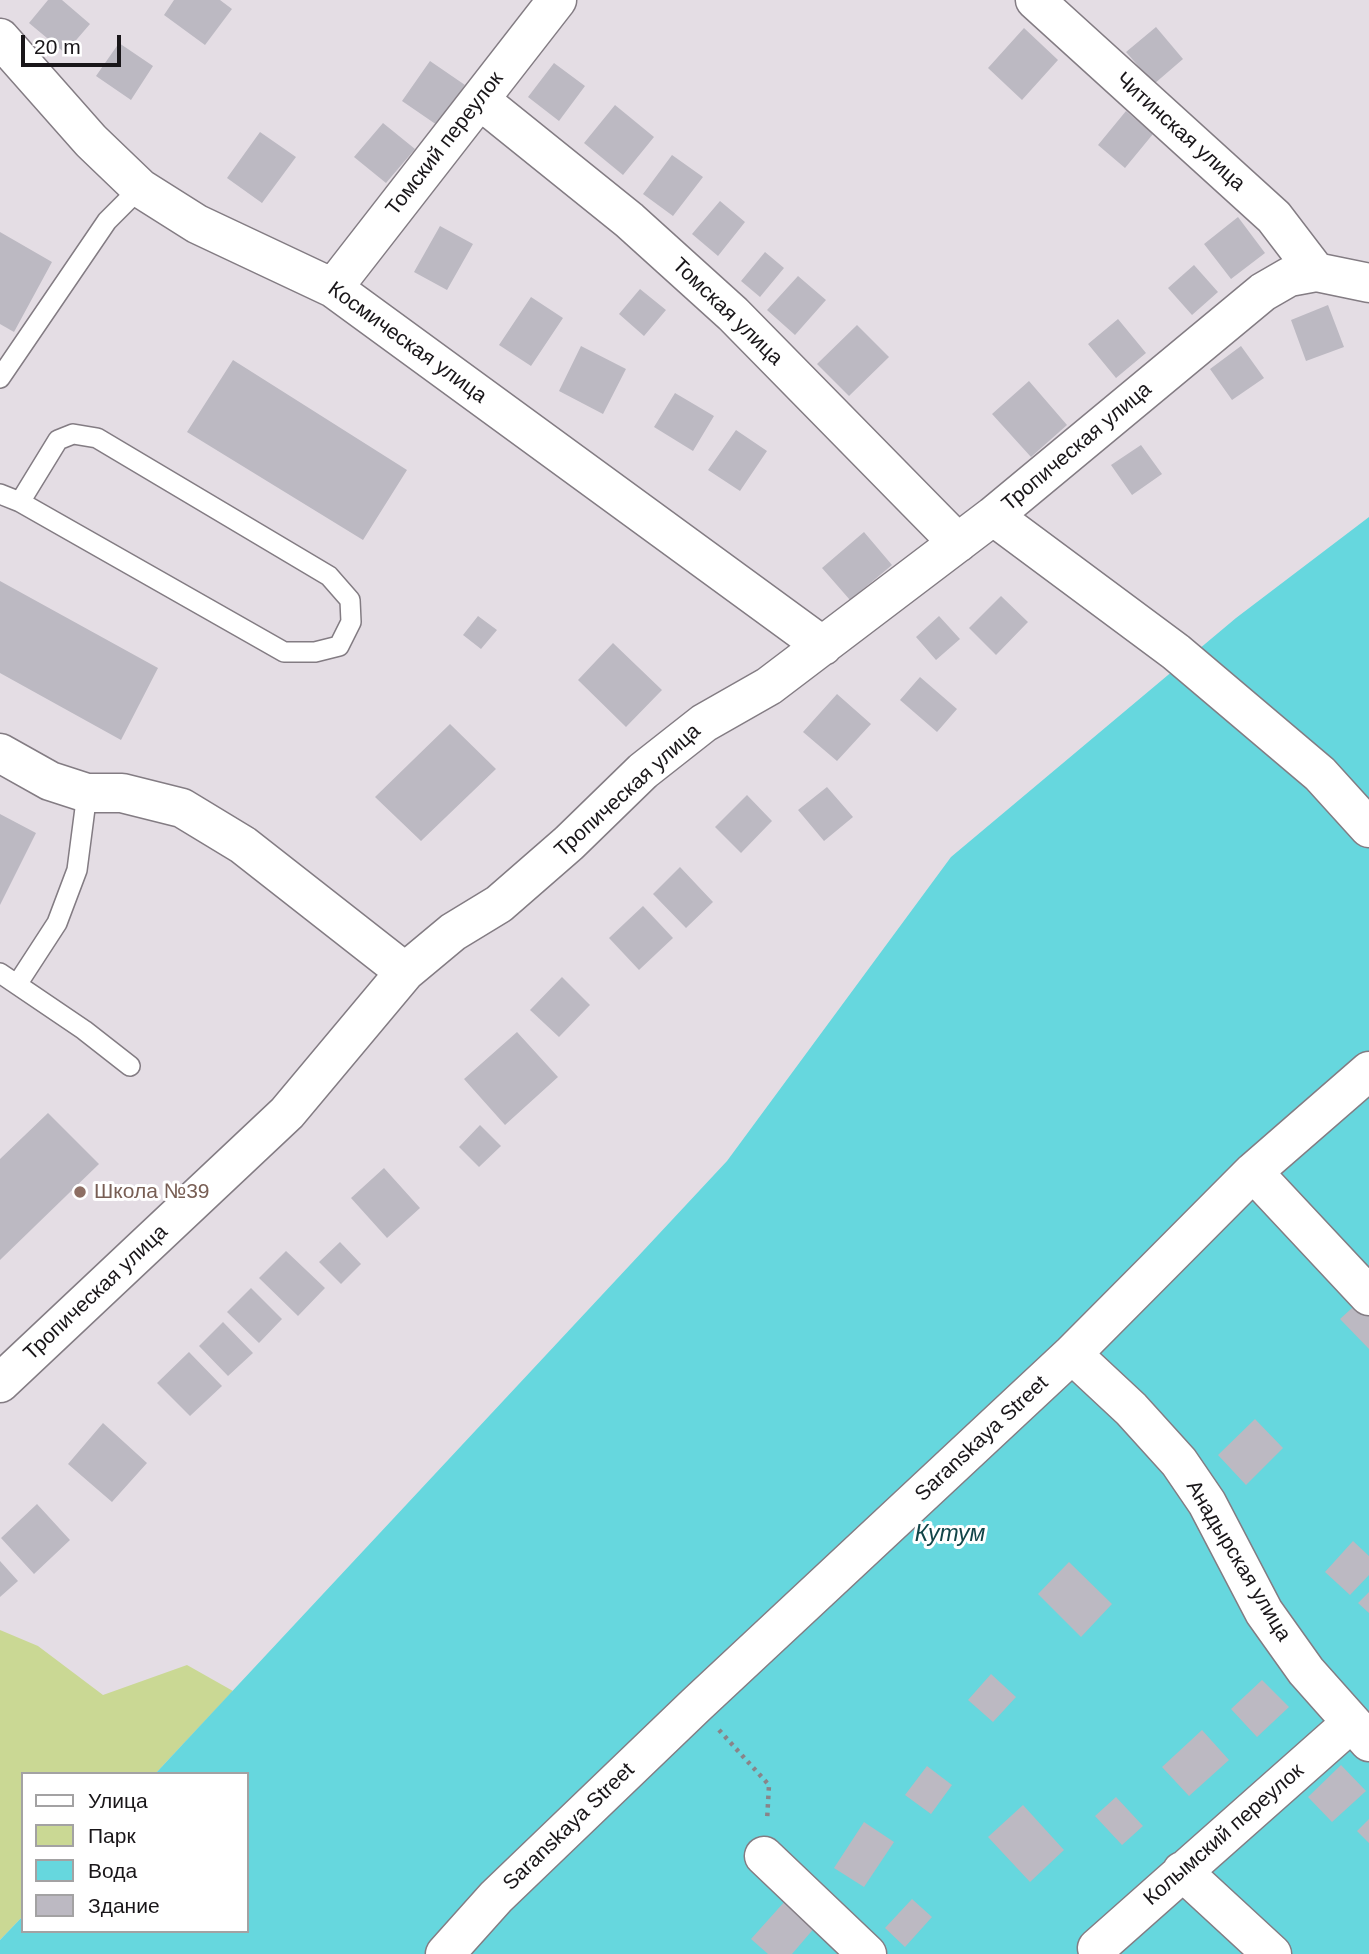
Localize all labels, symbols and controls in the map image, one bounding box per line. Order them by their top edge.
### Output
scale bar [24,21,124,65]
text: 20 m [34,35,81,58]
street label: Томский переулок [381,67,509,221]
street label: Читинская улица [1110,67,1250,197]
street label: Томская улица [666,253,788,371]
street label: Космическая улица [323,277,491,409]
street label: Тропическая улица [997,377,1157,517]
street label: Тропическая улица [550,719,706,863]
place label: Школа №39 [94,1179,210,1205]
marker: Школа №39 [72,1184,88,1200]
street label: Тропическая улица [19,1220,173,1366]
street label: Saranskaya Street [910,1371,1054,1507]
street label: Анадырская улица [1180,1476,1296,1646]
water label: Кутум [915,1521,985,1549]
street label: Saranskaya Street [498,1758,640,1896]
street label: Колымский переулок [1139,1759,1309,1911]
legend [21,1772,248,1933]
text: Улица [88,1789,148,1812]
text: Парк [88,1824,136,1847]
text: Вода [88,1859,137,1882]
text: Здание [88,1894,160,1917]

